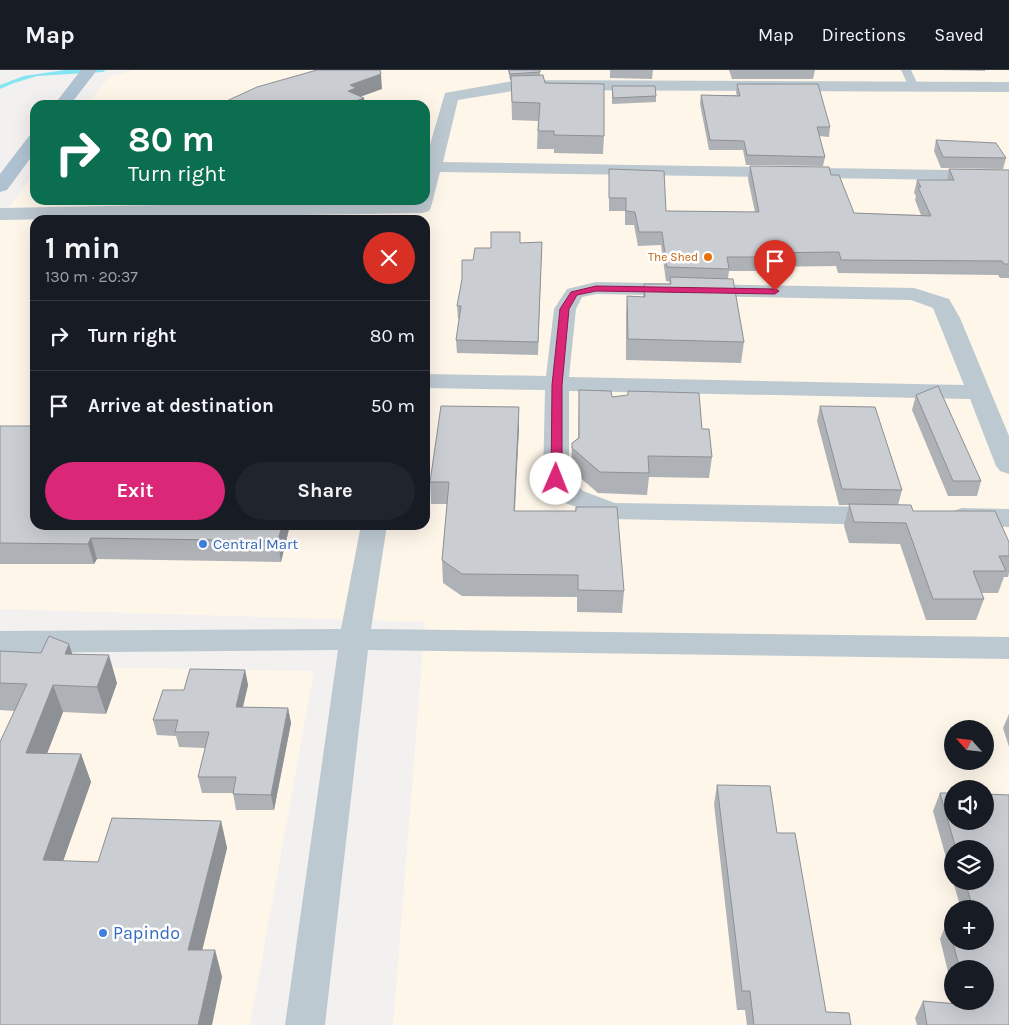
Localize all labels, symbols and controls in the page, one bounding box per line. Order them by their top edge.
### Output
text: Map [25,21,75,49]
text: Map [758,24,794,46]
text: Directions [822,24,906,46]
text: Saved [934,24,984,46]
text: 80 m [128,119,215,160]
icon: right [45,120,110,185]
text: Turn right [128,161,226,187]
text: 1 min [45,230,120,266]
button: close [363,232,415,284]
pin [754,240,796,291]
icon: arrive [761,247,789,275]
place label: The Shed [648,250,698,264]
marker: The Shed [702,251,714,263]
text: 130 m · 20:37 [45,267,138,286]
icon: right [45,322,73,350]
text: Turn right [88,325,177,347]
text: 80 m [370,325,415,347]
icon: arrive [45,392,73,420]
text: Arrive at destination [88,395,274,417]
text: 50 m [371,395,415,417]
position arrow [529,452,581,504]
button: Exit [45,462,225,520]
button: Share [235,462,415,520]
place label: Central Mart [213,535,298,553]
marker: Central Mart [197,538,209,550]
north arrow [944,720,994,770]
map controls [944,720,994,1010]
button: sound [944,780,994,830]
button: layers [944,840,994,890]
button: + [944,900,994,950]
place label: Papindo [113,922,180,944]
marker: Papindo [97,927,109,939]
button: − [944,960,994,1010]

